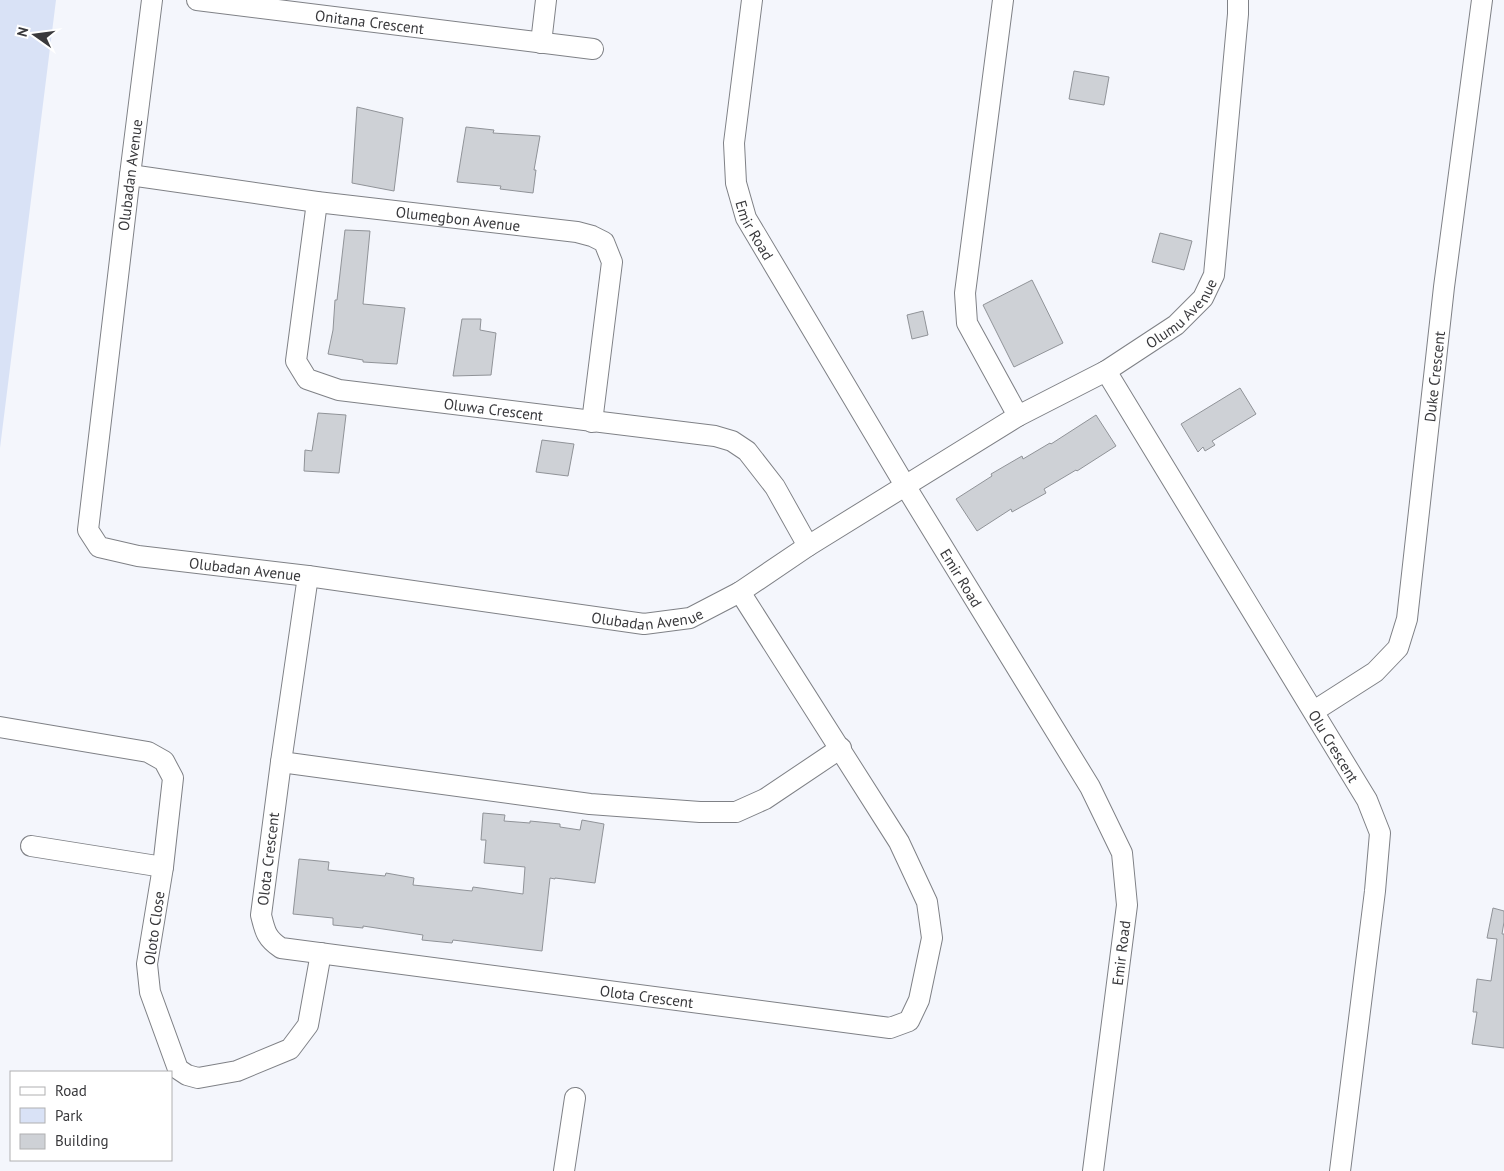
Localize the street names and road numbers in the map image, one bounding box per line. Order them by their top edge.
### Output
street label: Onitana Crescent [314,5,425,38]
street label: Olubadan Avenue [114,118,146,232]
street label: Emir Road [732,198,778,263]
street label: Olumegbon Avenue [395,202,521,235]
street label: Olumu Avenue [1142,275,1220,352]
street label: Duke Crescent [1420,330,1449,423]
street label: Oluwa Crescent [443,393,544,424]
street label: Emir Road [937,545,987,610]
street label: Olubadan Avenue [188,553,302,585]
street label: Olubadan Avenue [590,604,706,634]
street label: Olu Crescent [1305,706,1363,786]
street label: Olota Crescent [253,811,283,907]
street label: Oloto Close [139,890,169,966]
street label: Emir Road [1108,920,1134,986]
street label: Olota Crescent [599,980,694,1012]

